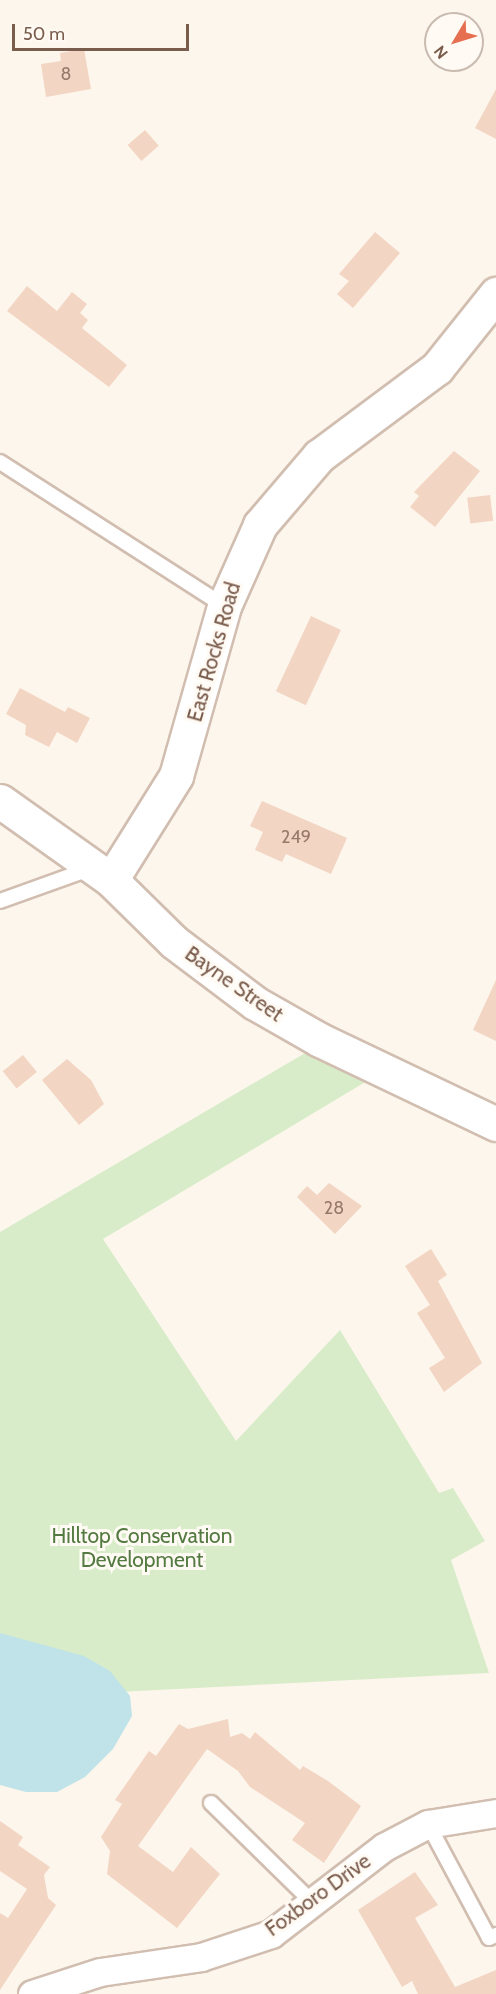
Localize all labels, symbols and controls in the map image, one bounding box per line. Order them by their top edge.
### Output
scale bar [15,12,192,50]
north arrow [424,12,484,72]
text: 50 m [23,23,65,45]
text: N [430,42,452,62]
house number: 8 [61,63,71,85]
street label: East Rocks Road [182,579,246,725]
house number: 249 [281,826,311,848]
street label: Bayne Street [180,941,288,1027]
house number: 28 [324,1197,344,1219]
park label: Hilltop Conservation Development [52,1523,232,1573]
street label: Foxboro Drive [260,1848,376,1942]

